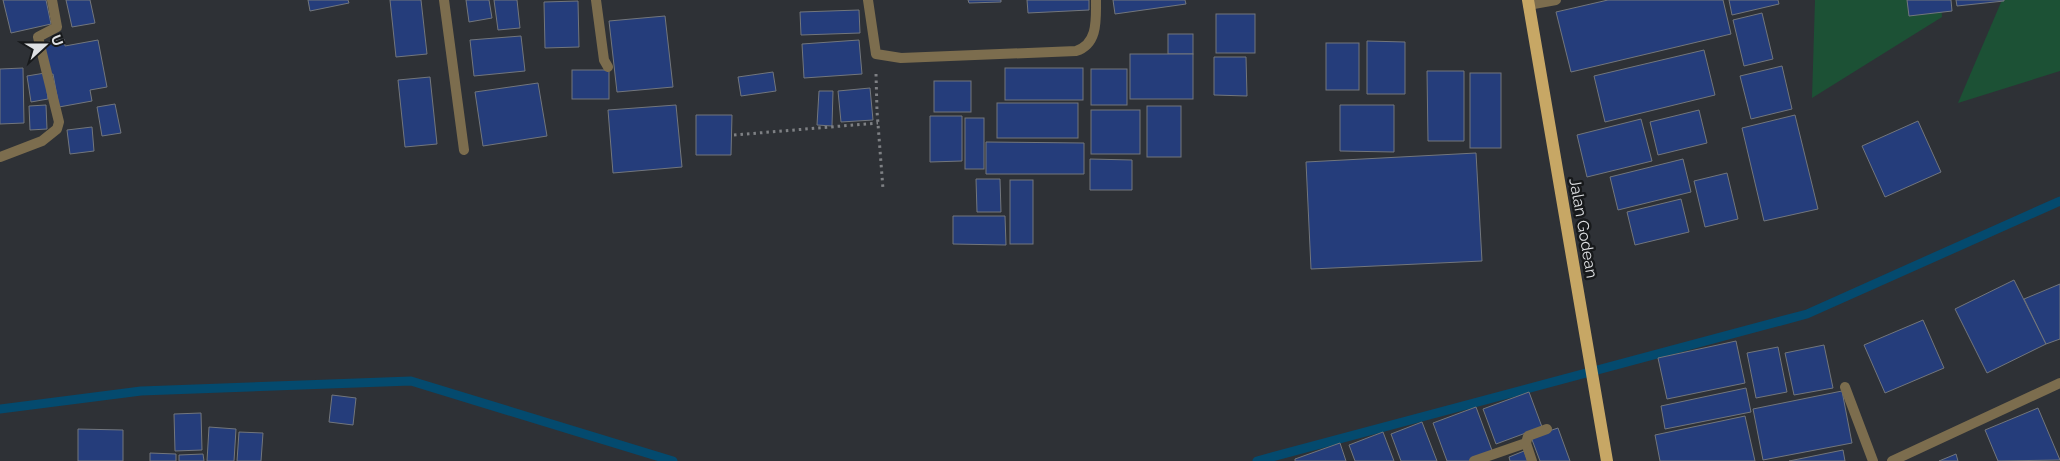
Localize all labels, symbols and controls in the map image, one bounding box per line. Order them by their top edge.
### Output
north arrow [20,20,70,70]
text: U [48,33,66,48]
street label: Jalan Godean [1565,177,1602,280]

